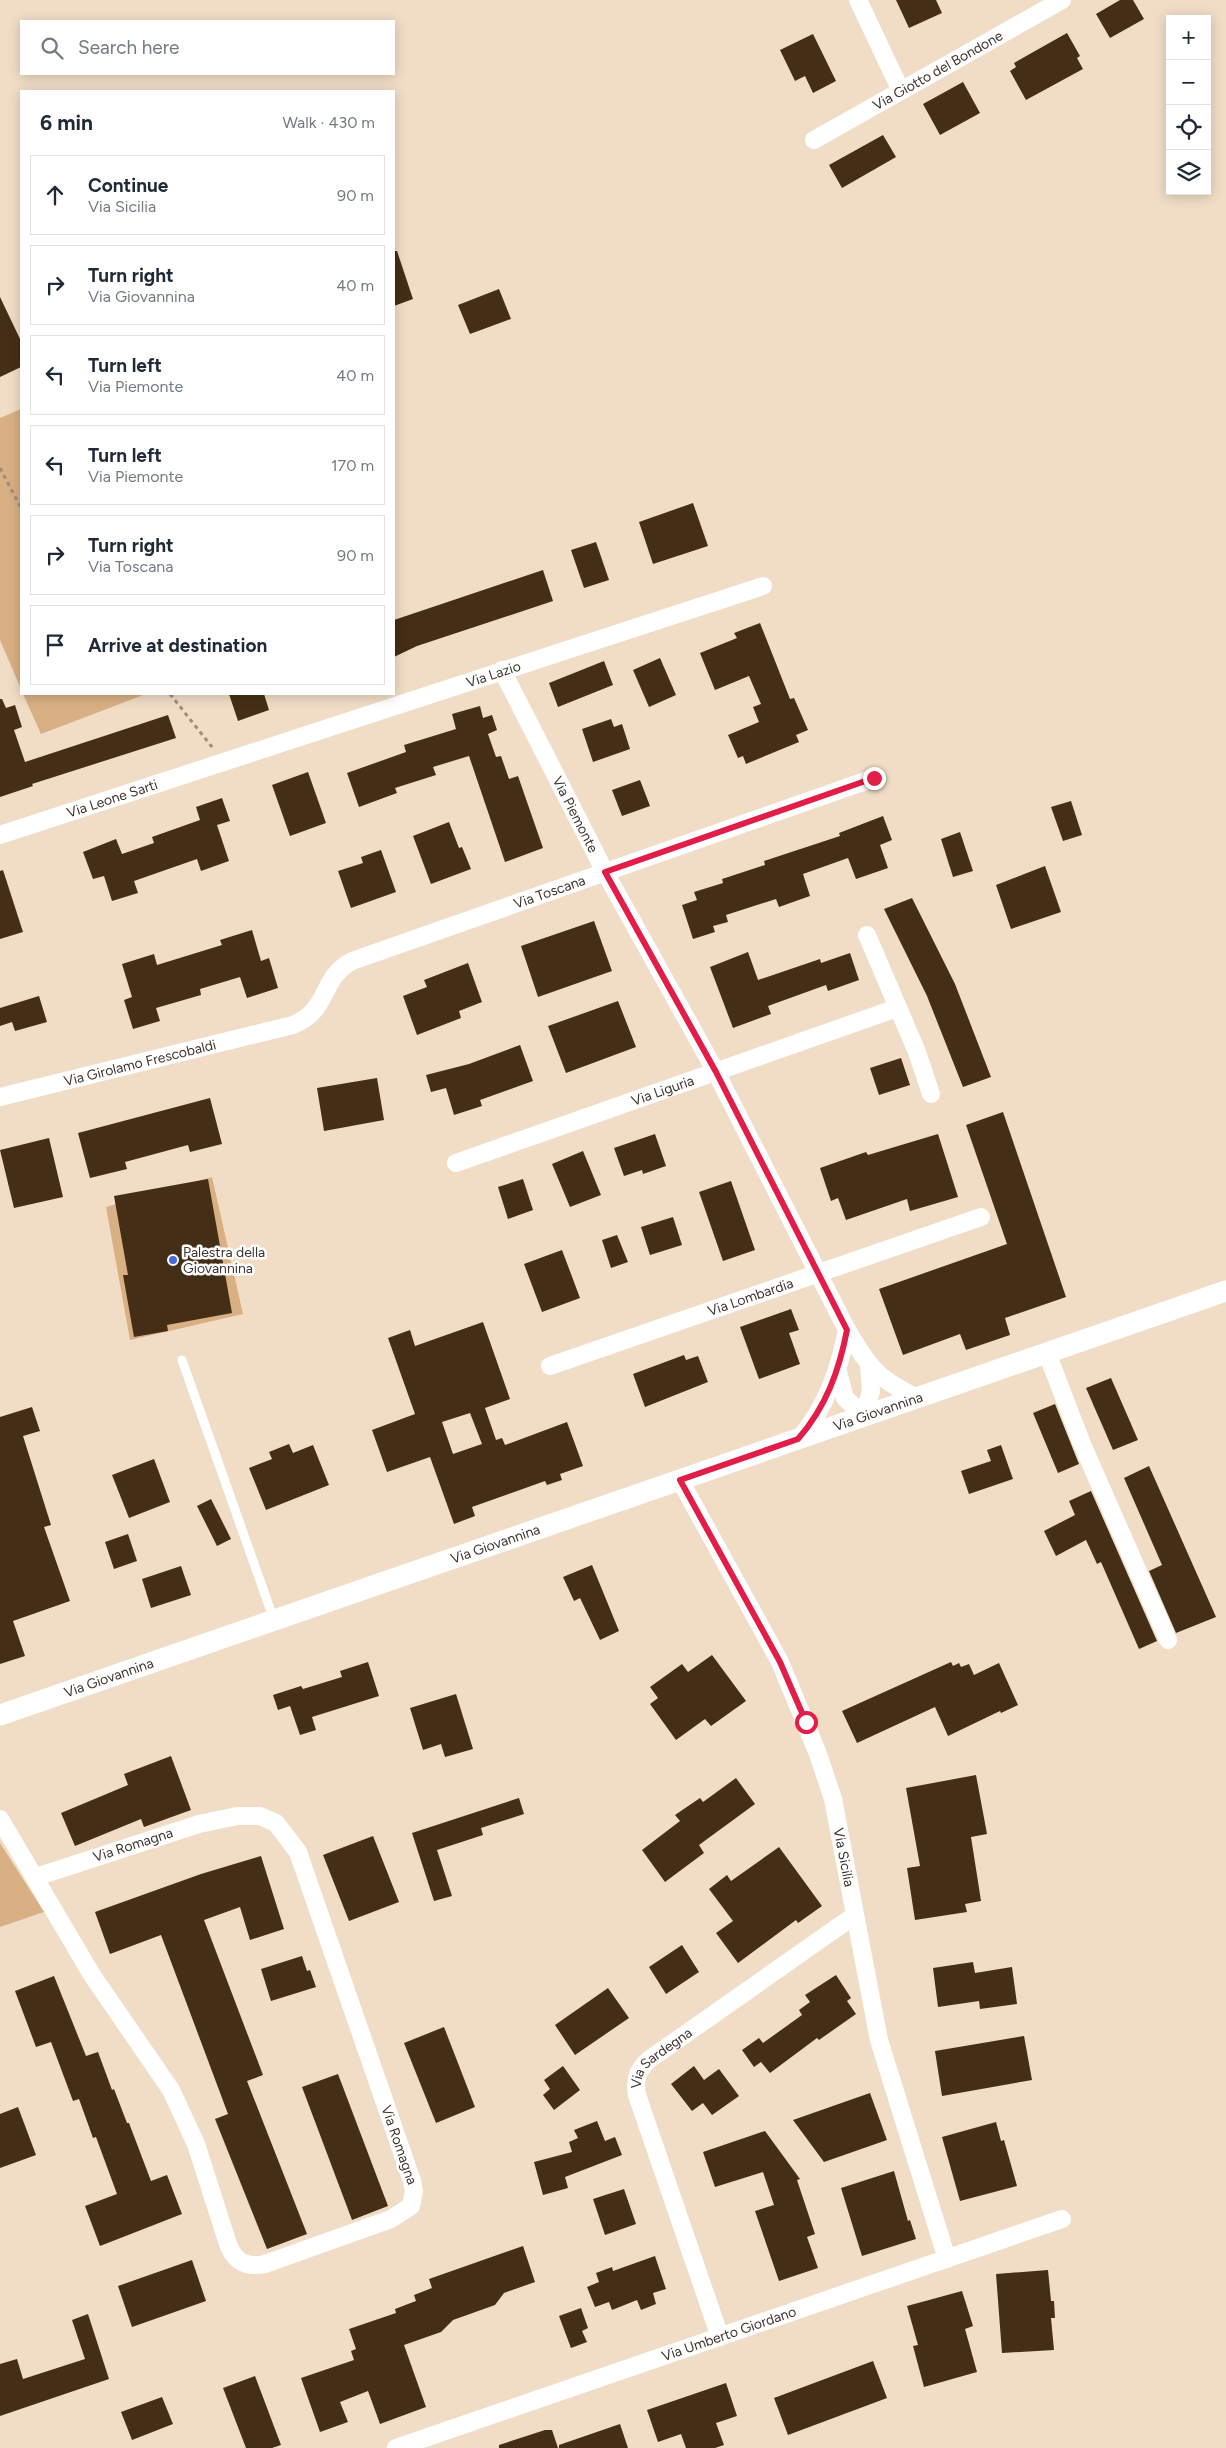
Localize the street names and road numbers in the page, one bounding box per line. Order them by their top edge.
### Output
street label: Via Giotto del Bondone [870,27,1006,114]
street label: Via Lazio [464,657,523,691]
street label: Via Piemonte [549,773,602,856]
street label: Via Leone Sarti [65,776,160,821]
street label: Via Toscana [511,871,587,912]
street label: Via Girolamo Frescobaldi [62,1036,218,1090]
street label: Via Liguria [629,1072,696,1109]
street label: Via Lombardia [705,1274,795,1319]
street label: Via Giovannina [831,1388,925,1435]
street label: Via Giovannina [448,1520,542,1567]
street label: Via Giovannina [62,1654,156,1701]
street label: Via Romagna [91,1824,175,1866]
street label: Via Sicilia [830,1826,858,1888]
street label: Via Sardegna [627,2024,695,2089]
street label: Via Romagna [378,2103,420,2187]
street label: Via Umberto Giordano [659,2303,798,2364]

